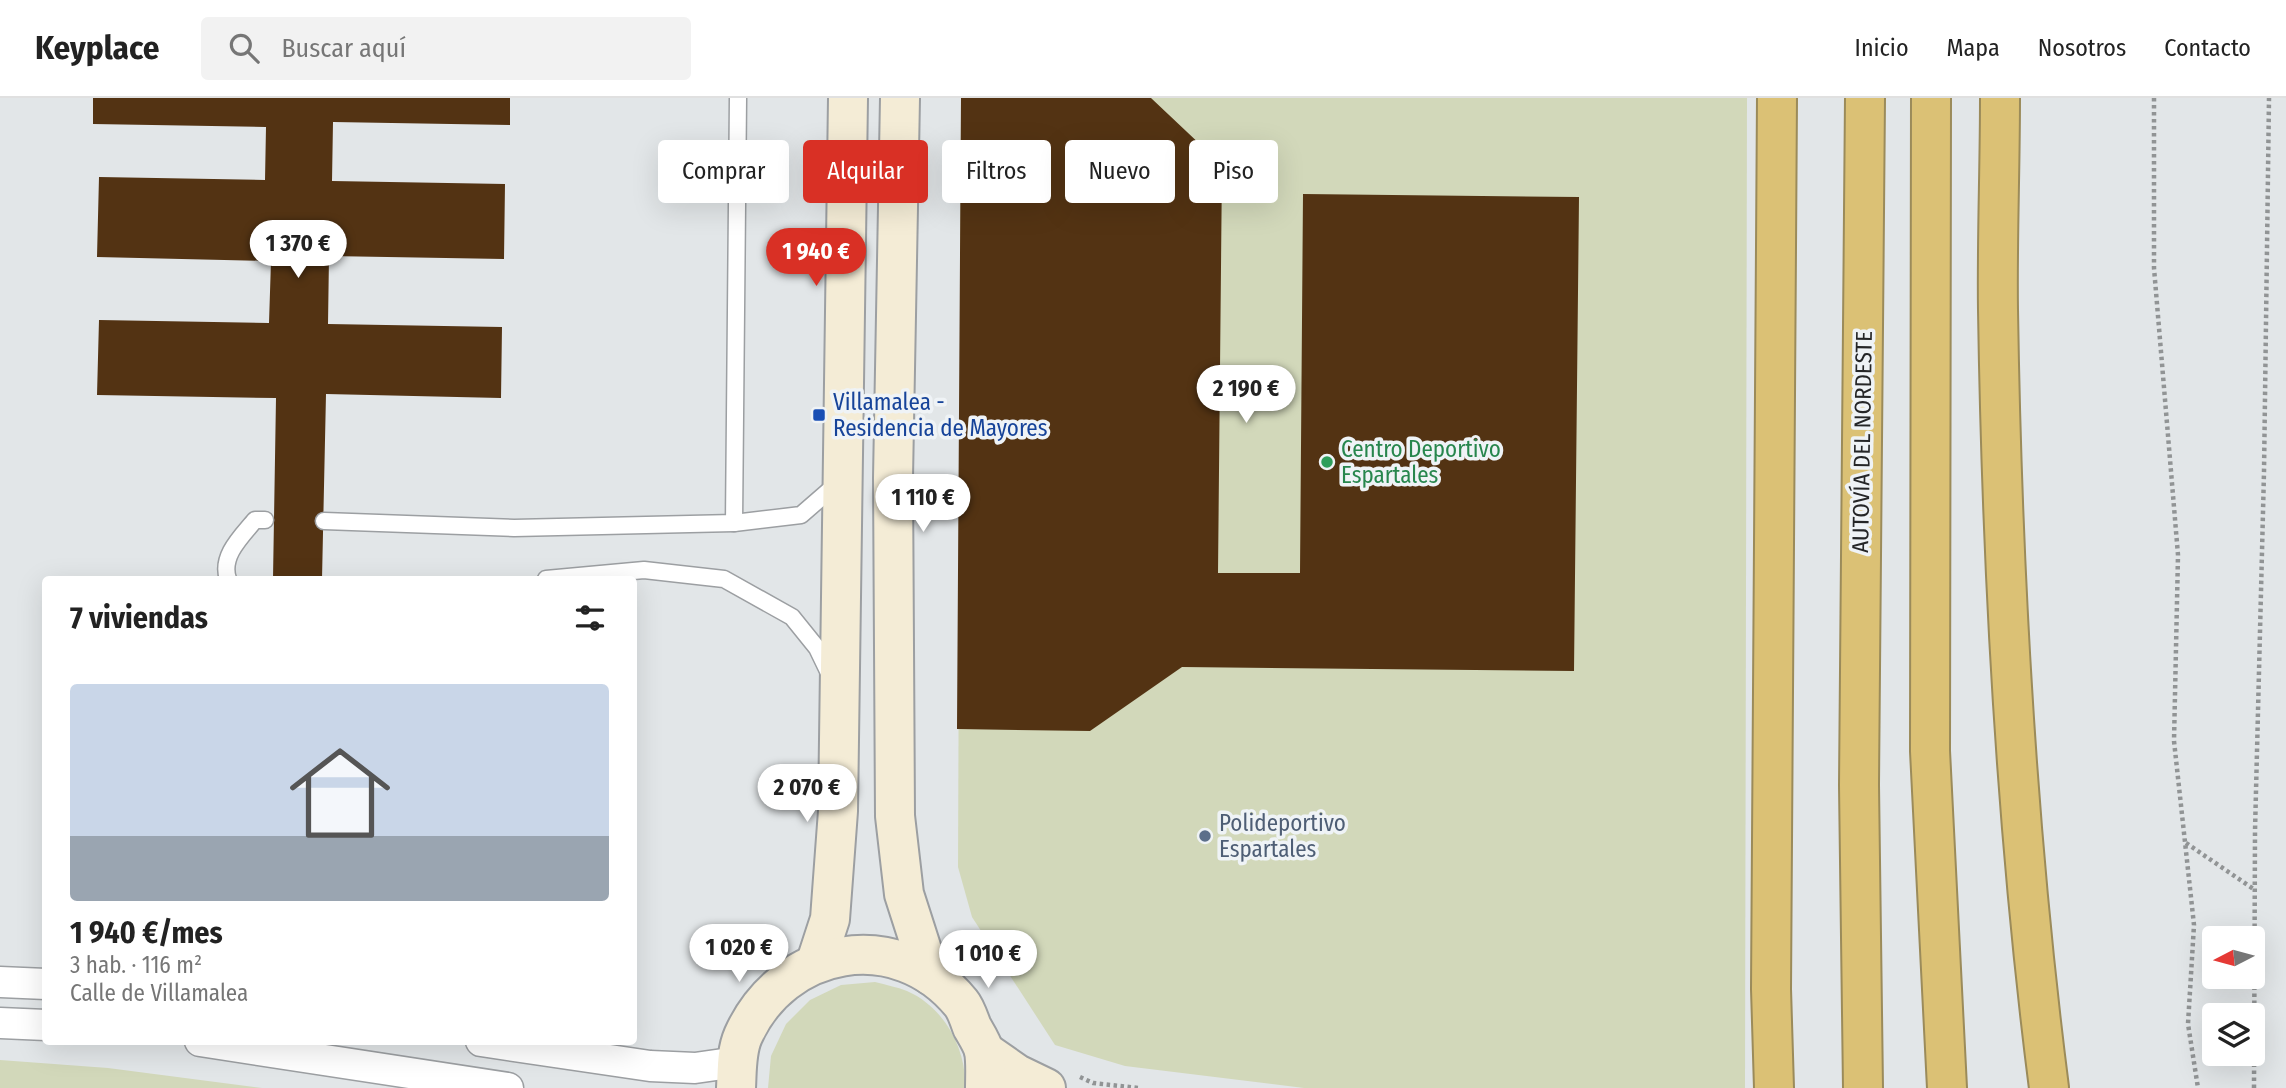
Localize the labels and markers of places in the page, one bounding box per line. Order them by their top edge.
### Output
pin: 1 370 € [233,220,363,280]
pin: 1 940 € [751,228,881,288]
pin: 2 190 € [1181,366,1311,425]
place label: Villamalea - Residencia de Mayores [833,388,1048,442]
marker: Villamalea - Residencia de Mayores [811,407,827,423]
place label: Centro Deportivo Espartales [1341,435,1501,489]
marker: Centro Deportivo Espartales [1319,454,1335,470]
pin: 1 110 € [858,474,988,534]
pin: 2 070 € [742,764,872,824]
place label: Polideportivo Espartales [1219,809,1346,863]
marker: Polideportivo Espartales [1197,828,1213,844]
pin: 1 020 € [674,924,804,984]
pin: 1 010 € [923,930,1053,990]

